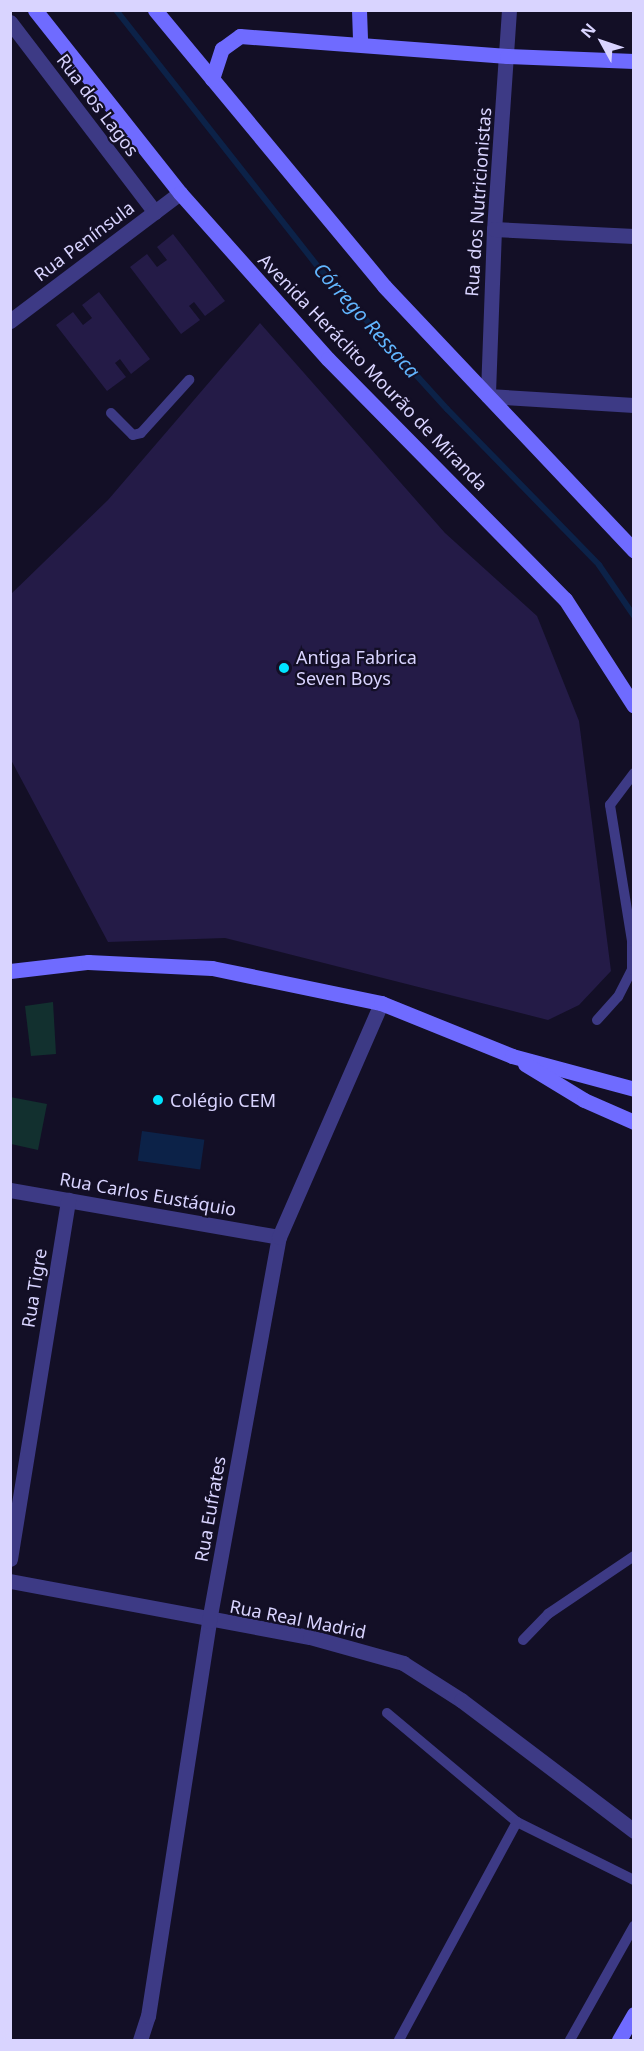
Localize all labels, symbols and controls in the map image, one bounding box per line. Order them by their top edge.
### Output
north arrow [572,12,632,72]
text: N [576,18,601,42]
street label: Rua dos Lagos [53,50,143,160]
street label: Rua dos Nutricionistas [461,107,495,297]
street label: Rua Península [30,196,138,286]
street label: Avenida Heráclito Mourão de Miranda [254,249,492,495]
water label: Córrego Ressaca [309,257,425,383]
place label: Antiga Fabrica Seven Boys [296,647,417,690]
marker: Antiga Fabrica Seven Boys [277,661,291,675]
place label: Colégio CEM [170,1089,276,1111]
marker: Colégio CEM [151,1093,165,1107]
street label: Rua Carlos Eustáquio [58,1168,238,1220]
street label: Rua Tigre [17,1247,51,1329]
street label: Rua Eufrates [190,1455,230,1563]
street label: Rua Real Madrid [228,1595,368,1643]

